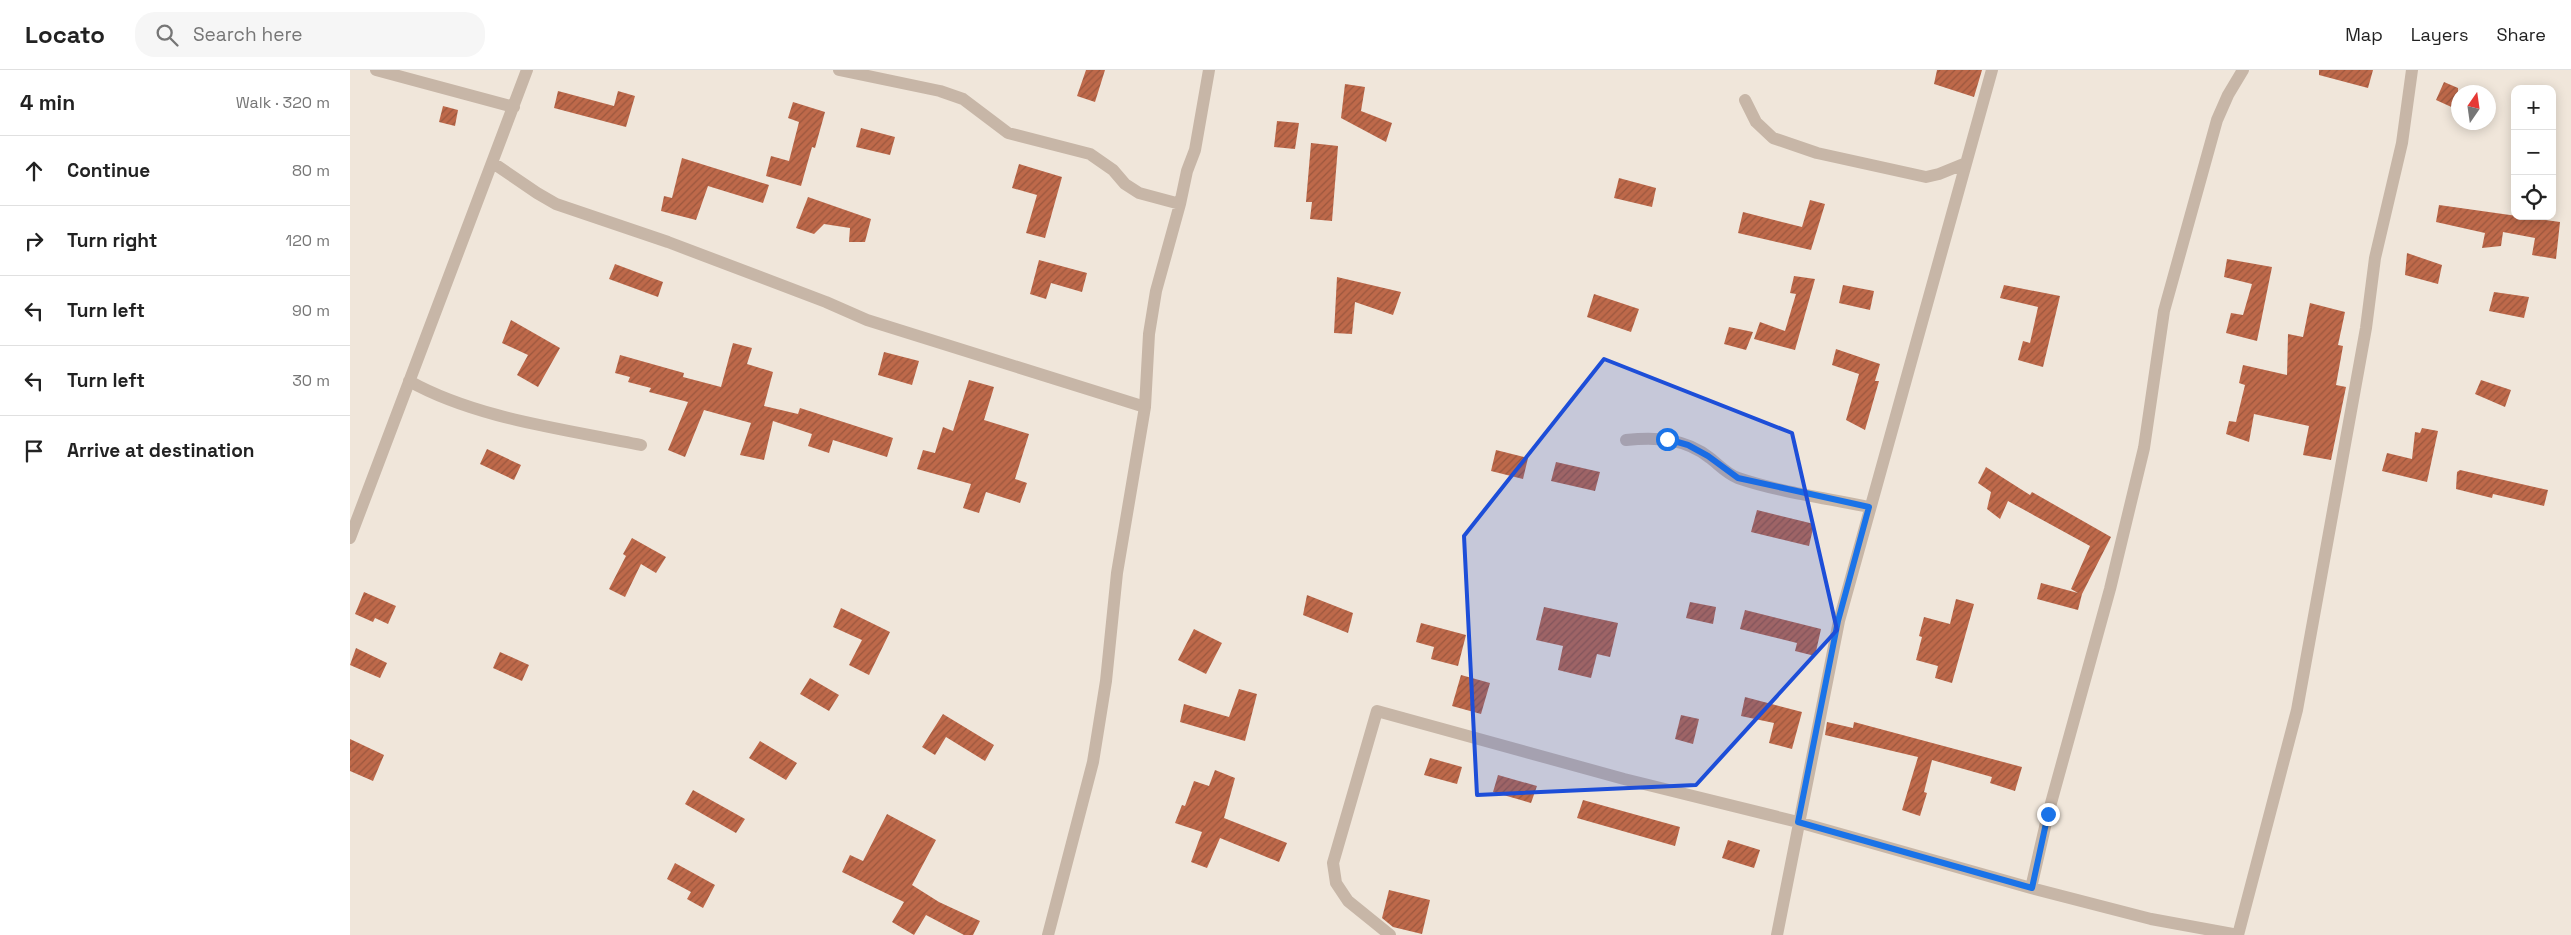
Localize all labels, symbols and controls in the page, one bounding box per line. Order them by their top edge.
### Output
search box [135,12,485,57]
text: Locato [25,19,105,50]
icon: search [153,21,181,49]
text: Search here [193,22,302,47]
text: Map [2345,23,2383,46]
text: Layers [2411,23,2468,46]
text: Share [2496,23,2546,46]
north arrow [2451,85,2496,130]
map controls [2511,85,2556,220]
button: + [2511,85,2556,130]
text: 4 min [20,89,75,116]
text: Walk · 320 m [236,92,330,113]
button: − [2511,130,2556,175]
icon: ahead [20,157,48,185]
text: Continue [67,158,150,183]
text: 80 m [292,160,330,181]
button: locate [2511,175,2556,220]
icon: right [20,227,48,255]
text: Turn right [67,228,157,253]
text: 120 m [286,230,330,251]
icon: left [20,297,48,325]
text: Turn left [67,298,145,323]
text: 90 m [292,300,330,321]
icon: left [20,367,48,395]
text: Turn left [67,368,145,393]
text: 30 m [292,370,330,391]
route start [1656,428,1679,451]
icon: arrive [20,437,48,465]
text: Arrive at destination [67,438,255,463]
route end [2037,803,2060,826]

